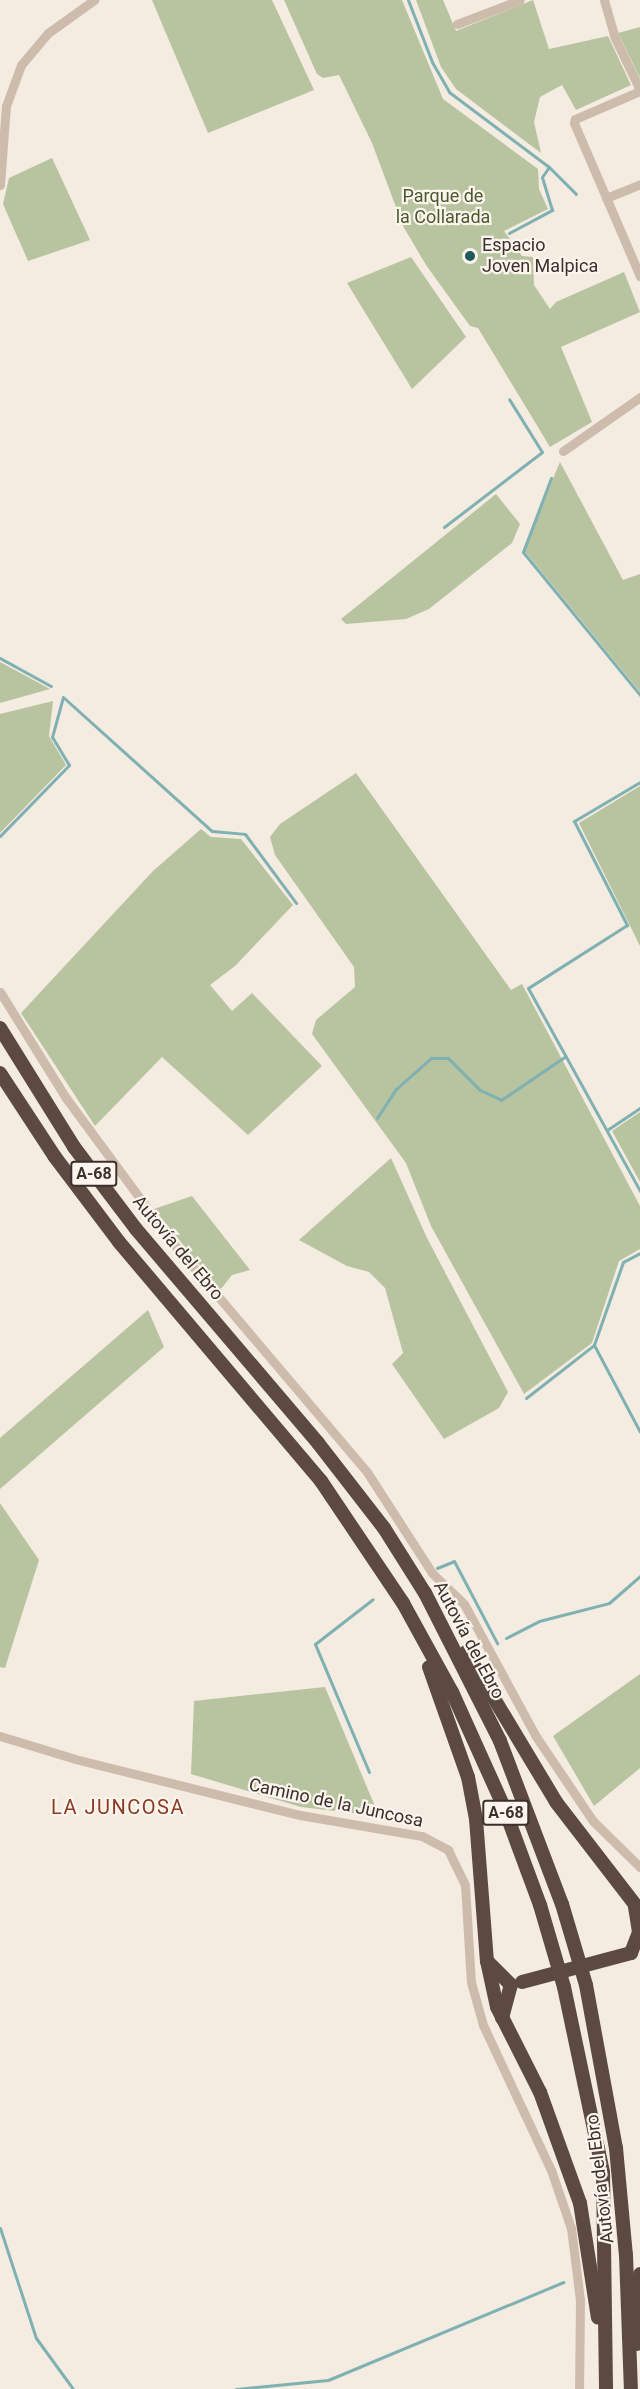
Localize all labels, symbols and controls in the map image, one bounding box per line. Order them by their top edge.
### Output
park label: Parque de la Collarada [396,186,490,228]
place label: Espacio Joven Malpica [482,235,598,278]
marker: Espacio Joven Malpica [463,249,477,263]
road number: A-68 [70,1161,118,1187]
street label: Autovía del Ebro [128,1191,228,1305]
street label: Autovía del Ebro [429,1578,509,1702]
street label: Camino de la Juncosa [247,1774,425,1832]
district label: LA JUNCOSA [51,1795,185,1819]
road number: A-68 [482,1800,530,1826]
street label: Autovía del Ebro [581,2113,619,2245]

